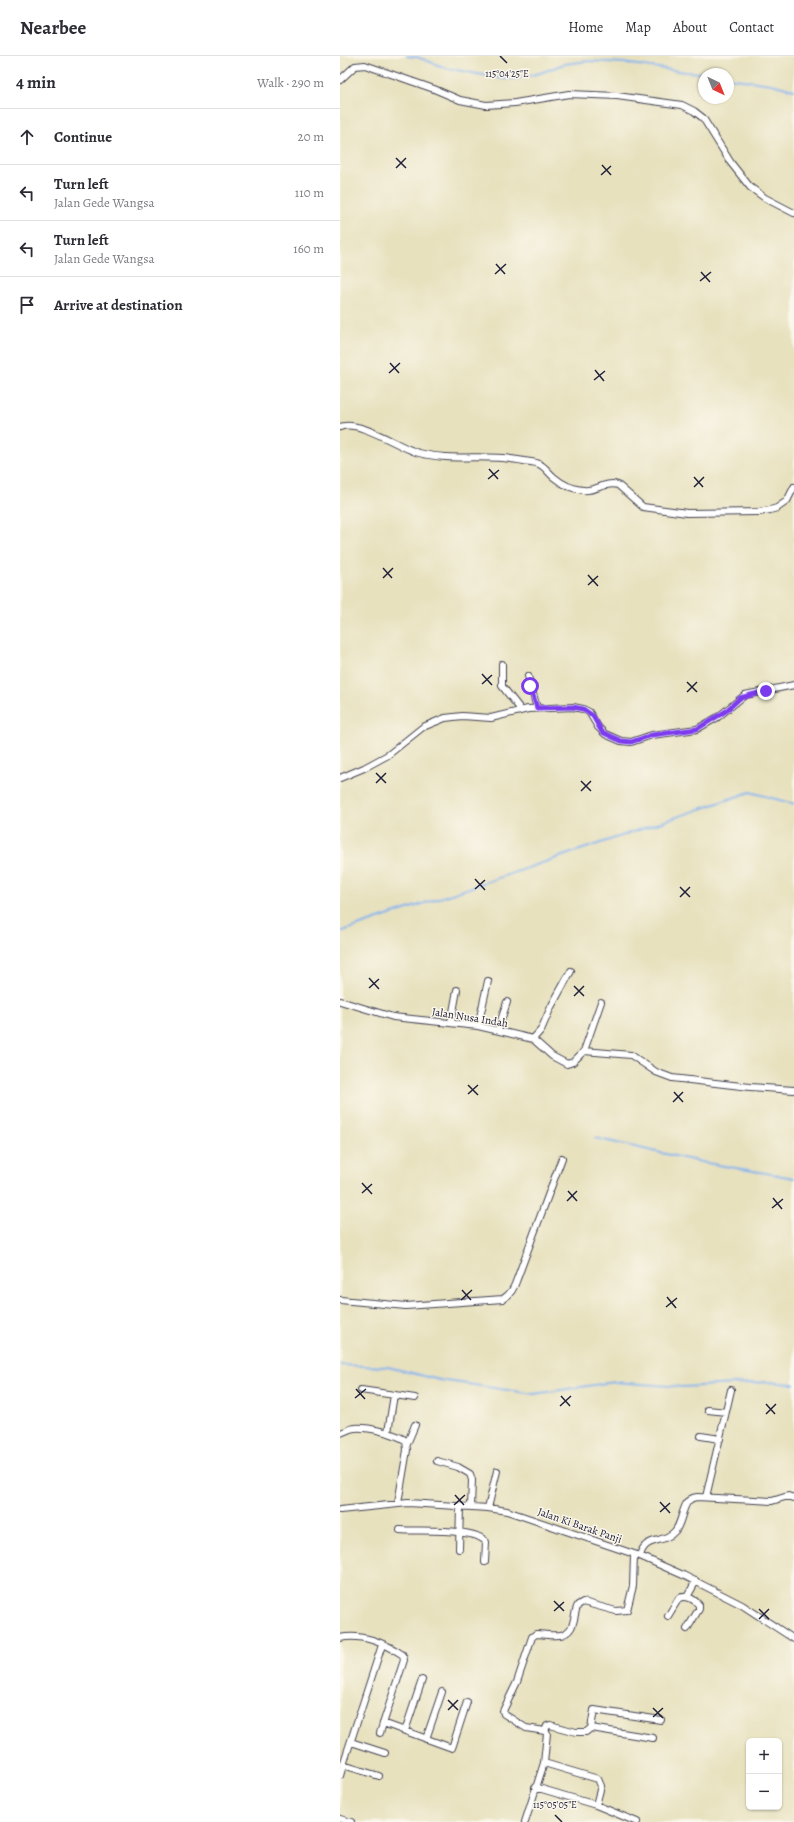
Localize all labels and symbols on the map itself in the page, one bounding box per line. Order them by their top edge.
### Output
text: 115°04'25"E [485,67,529,80]
north arrow [698,68,734,104]
route start [521,677,539,695]
route end [757,682,775,700]
street label: Jalan Nusa Indah [431,1004,509,1031]
street label: Jalan Ki Barak Panji [536,1504,624,1547]
text: 115°05'05"E [533,1798,577,1811]

